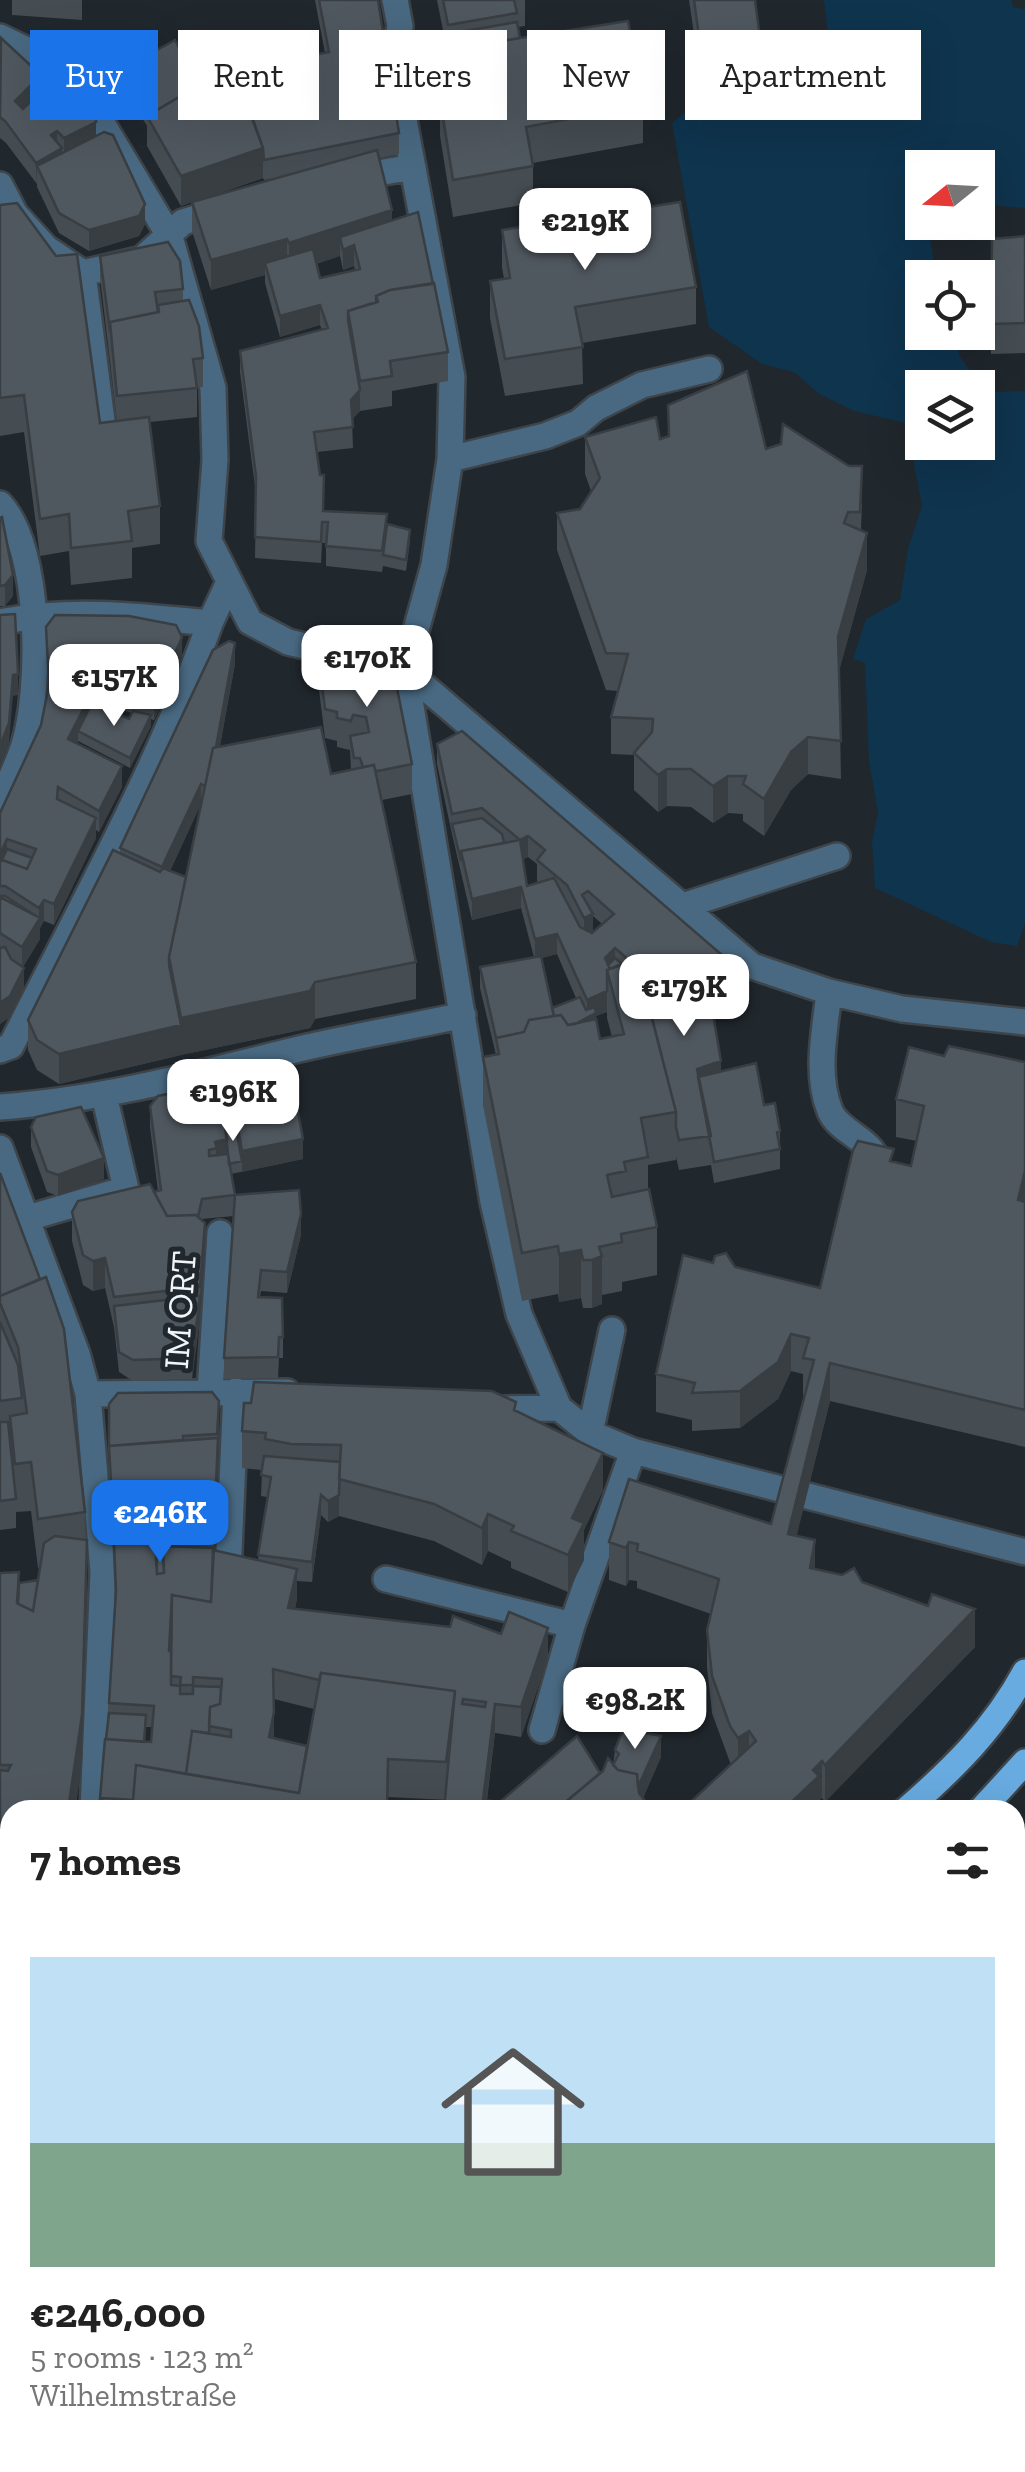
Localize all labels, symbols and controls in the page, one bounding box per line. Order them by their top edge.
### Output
chip: Buy [30,30,158,120]
chip: Rent [178,30,319,120]
chip: Filters [339,30,507,120]
chip: New [527,30,665,120]
chip: Apartment [685,30,921,120]
north arrow [905,150,995,240]
map controls [905,150,995,460]
pin: €219K [515,188,655,273]
text: €219K [541,201,629,239]
button: locate [905,260,995,350]
button: layers [905,370,995,460]
pin: €170K [297,625,437,710]
text: €170K [323,638,411,676]
pin: €157K [44,644,184,729]
text: €157K [71,657,157,695]
pin: €179K [614,954,754,1039]
text: €179K [641,967,727,1005]
pin: €196K [163,1059,303,1144]
text: €196K [189,1072,277,1110]
street label: IM ORT [155,1250,205,1370]
pin: €246K [90,1480,230,1565]
text: €246K [113,1493,207,1531]
pin: €98.2K [554,1667,716,1752]
text: €98.2K [585,1680,685,1718]
icon: filters [940,1833,995,1888]
text: 7 homes [30,1835,181,1886]
icon: home [423,2022,603,2202]
text: €246,000 [30,2287,206,2338]
text: 5 rooms · 123 m² [30,2338,254,2376]
text: Wilhelmstraße [30,2376,237,2414]

